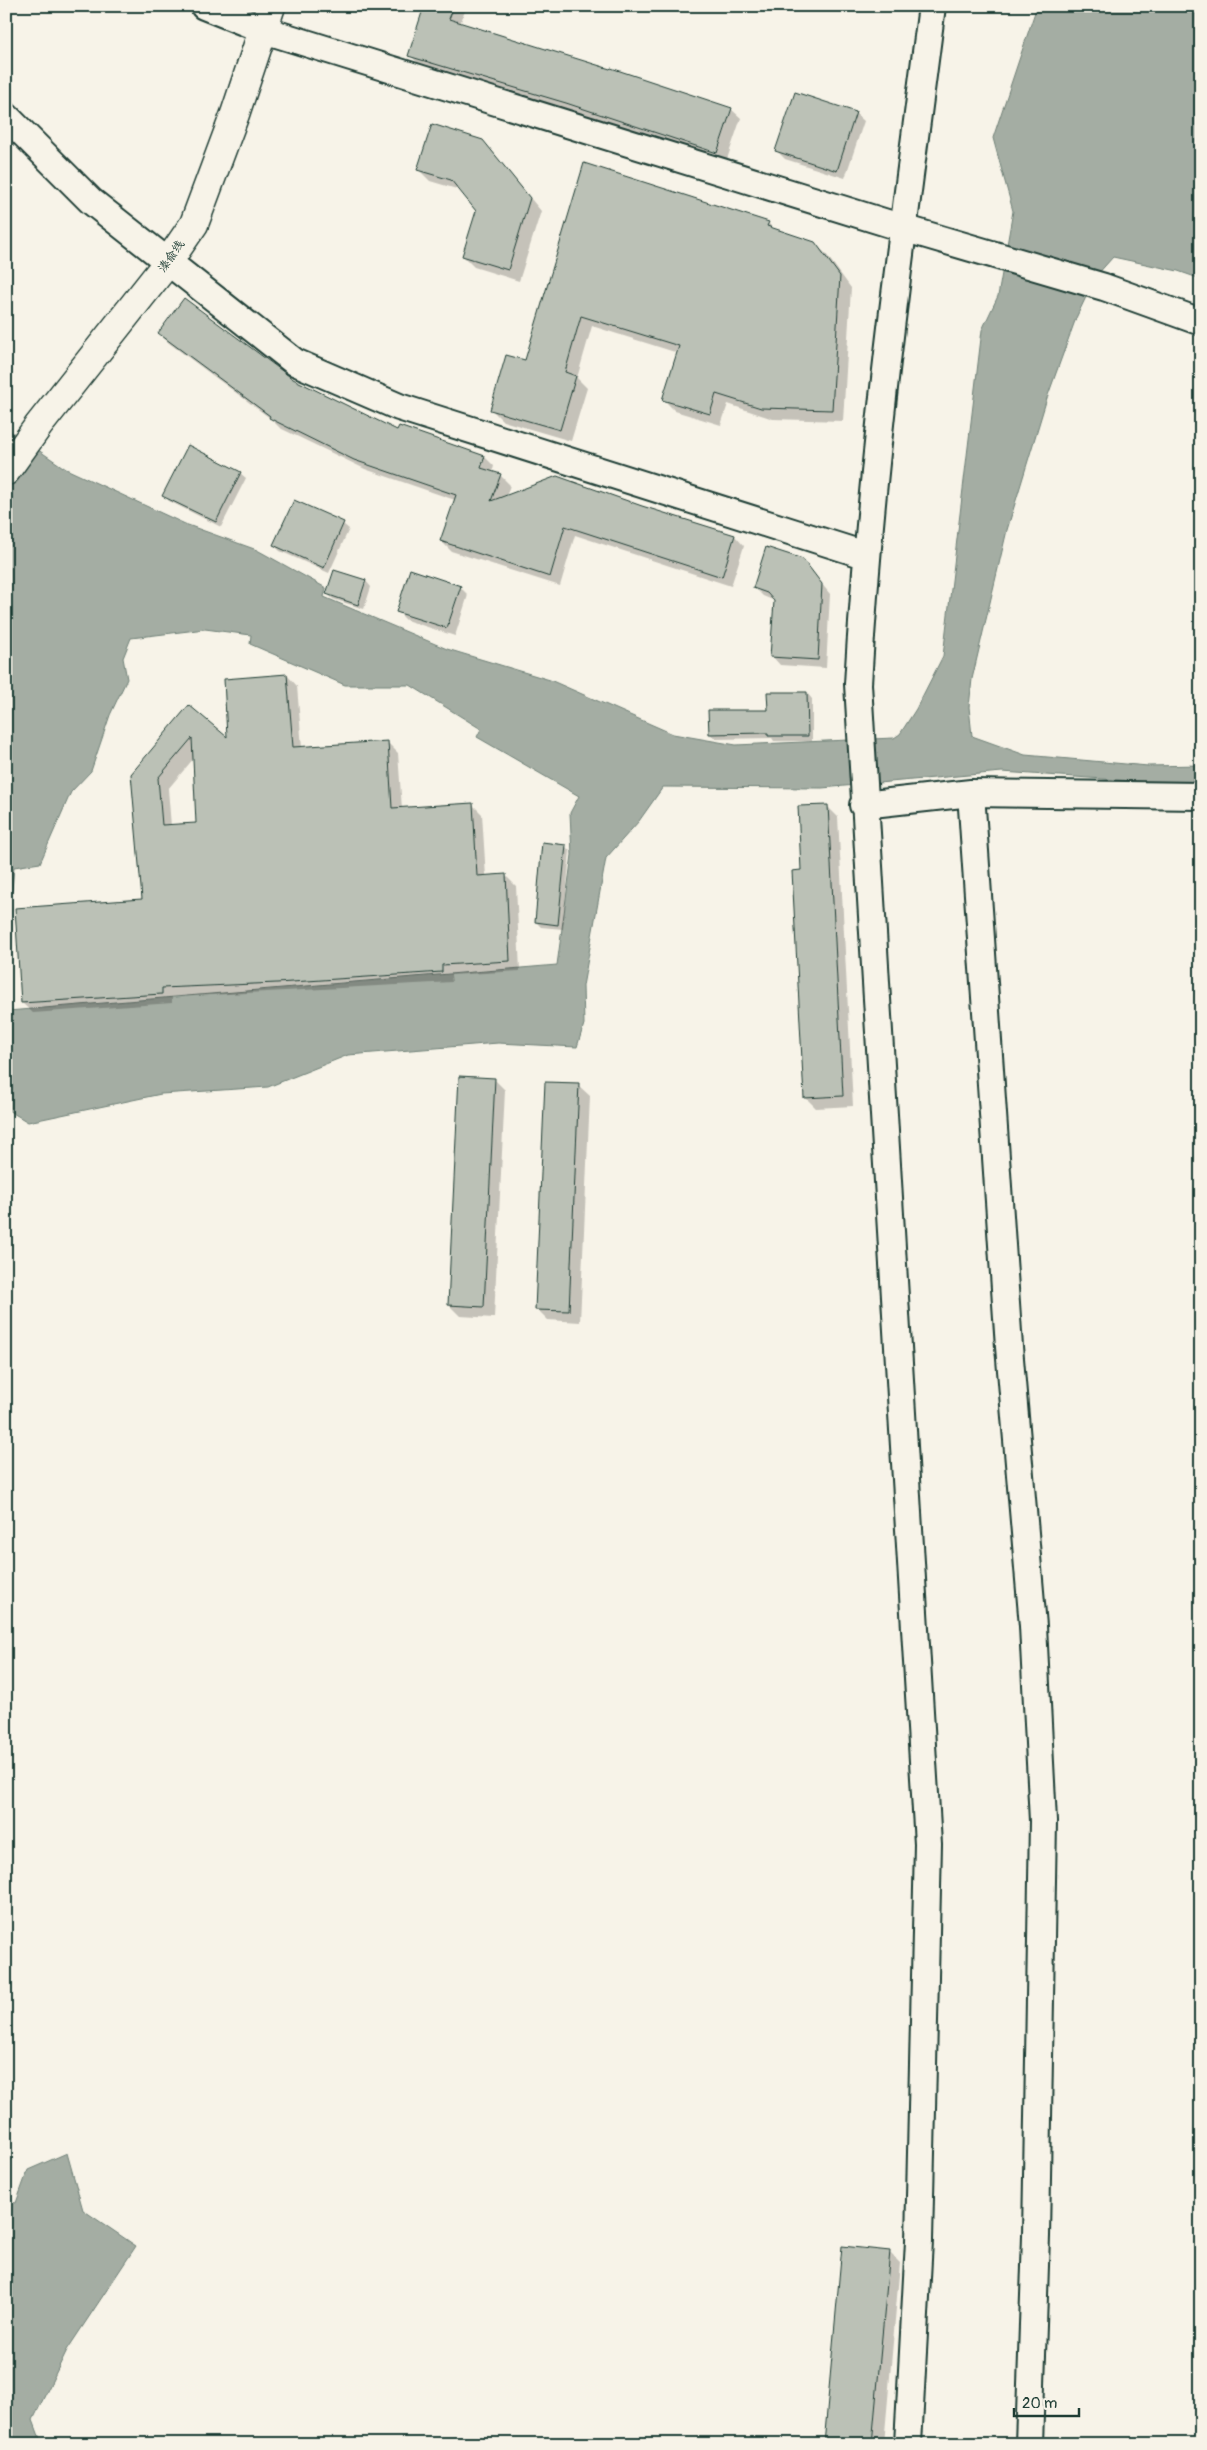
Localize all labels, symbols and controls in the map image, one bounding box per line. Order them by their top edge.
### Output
street label: 溱俞线 [155,237,188,275]
scale bar [1014,2385,1080,2417]
text: 20 m [1022,2394,1057,2413]

